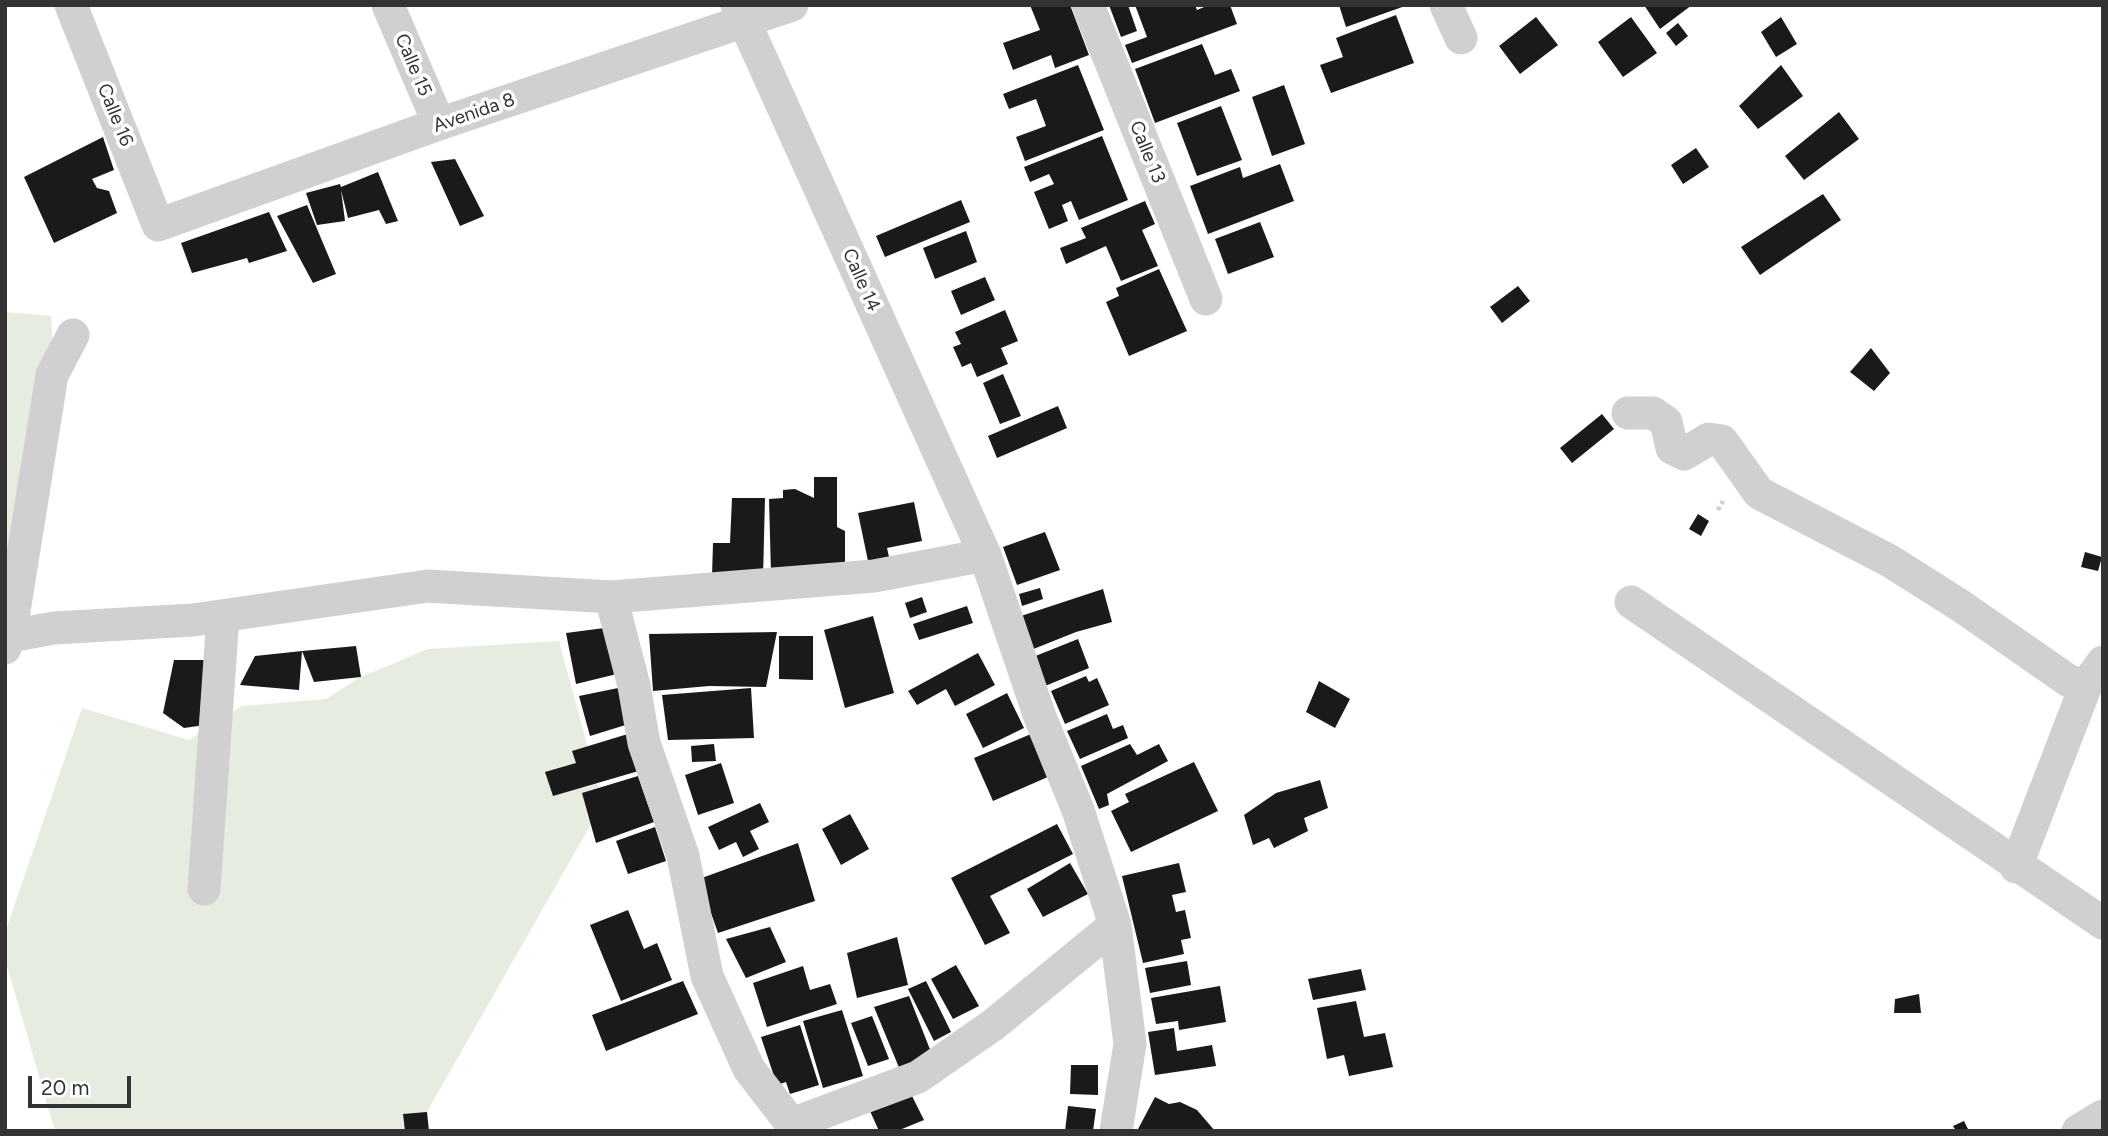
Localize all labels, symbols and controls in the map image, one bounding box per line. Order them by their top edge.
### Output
street label: Calle 15 [390,30,436,100]
street label: Calle 16 [92,80,138,150]
street label: Avenida 8 [430,88,518,138]
street label: Calle 13 [1124,118,1170,186]
street label: Calle 14 [837,245,885,315]
scale bar [32,1062,135,1106]
text: 20 m [41,1075,89,1100]

